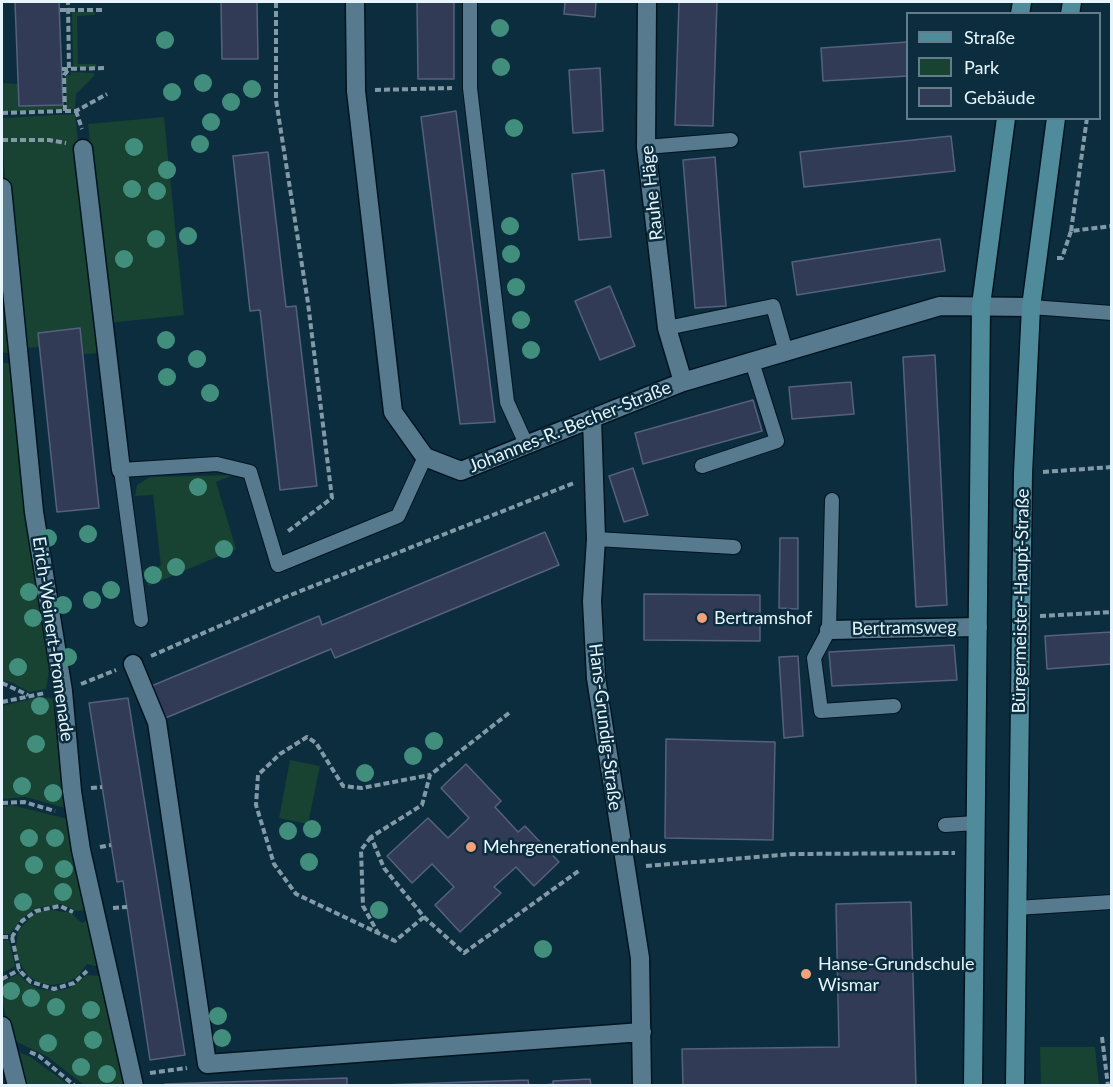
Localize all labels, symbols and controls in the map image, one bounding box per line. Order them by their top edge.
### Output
legend [906,12,1101,120]
text: Straße [964,26,1015,48]
text: Park [964,56,999,78]
text: Gebäude [964,86,1035,108]
street label: Rauhe Häge [636,144,668,242]
street label: Johannes-R.-Becher-Straße [466,377,674,477]
street label: Bürgermeister-Haupt-Straße [1008,488,1034,714]
street label: Erich-Weinert-Promenade [28,535,78,743]
place label: Bertramshof [714,607,812,629]
marker: Bertramshof [695,611,709,625]
street label: Bertramsweg [851,616,957,640]
street label: Hans-Grundig-Straße [584,642,626,812]
place label: Mehrgenerationenhaus [483,836,667,858]
marker: Mehrgenerationenhaus [464,840,478,854]
place label: Hanse-Grundschule Wismar [818,953,974,996]
marker: Hanse-Grundschule Wismar [799,967,813,981]

